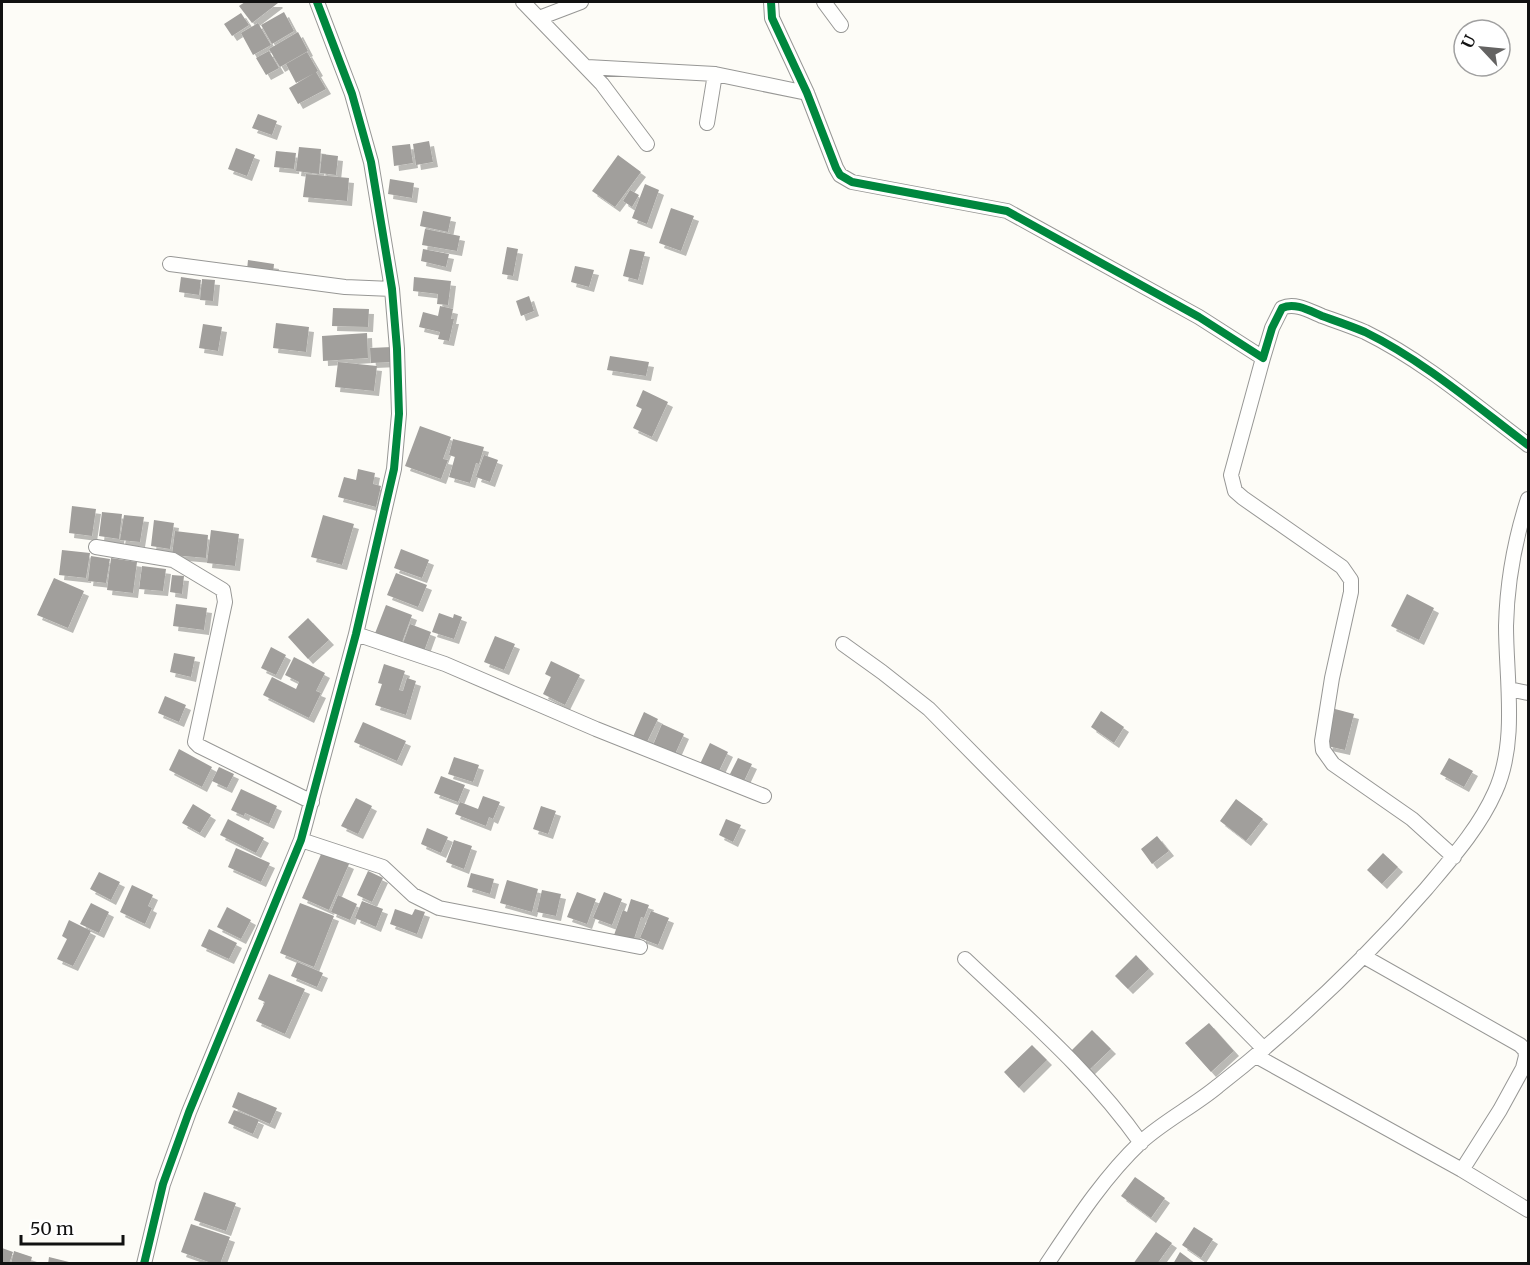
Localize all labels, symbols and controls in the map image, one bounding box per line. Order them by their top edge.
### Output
north arrow [1452,18,1512,78]
text: U [1457,32,1480,51]
scale bar [21,1208,123,1246]
text: 50 m [30,1217,74,1240]

